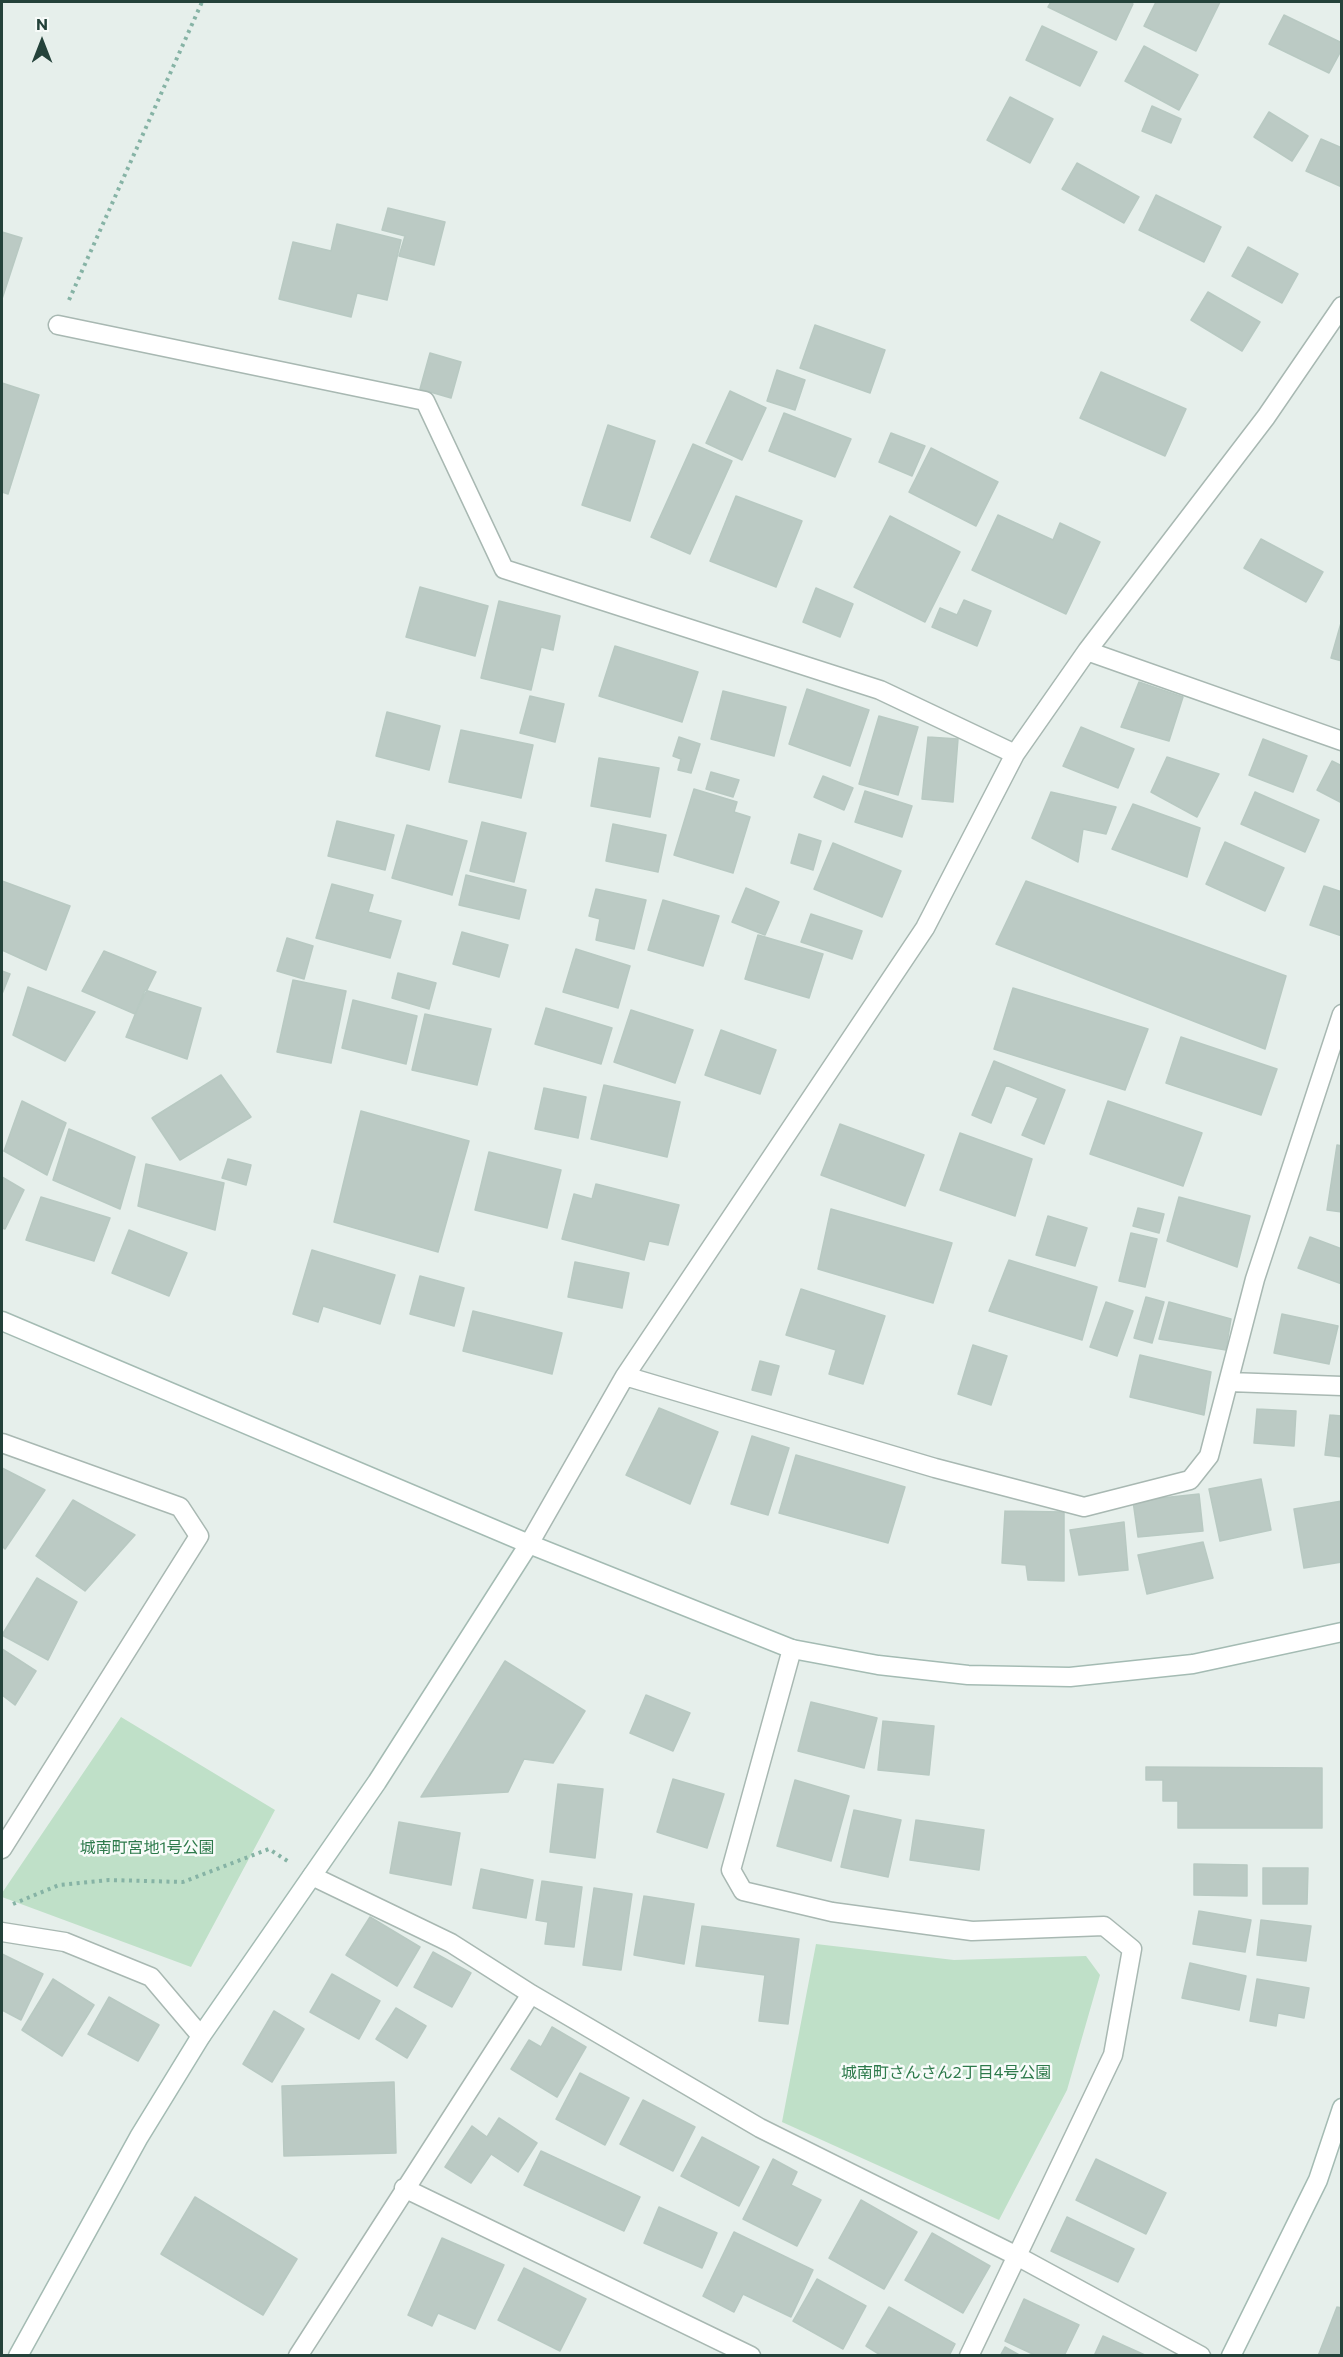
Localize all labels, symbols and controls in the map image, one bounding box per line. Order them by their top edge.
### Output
north arrow [12,12,72,72]
text: N [36,14,48,33]
park label: 城南町宮地1号公園 [80,1838,214,1858]
park label: 城南町さんさん2丁目4号公園 [841,2063,1051,2083]

